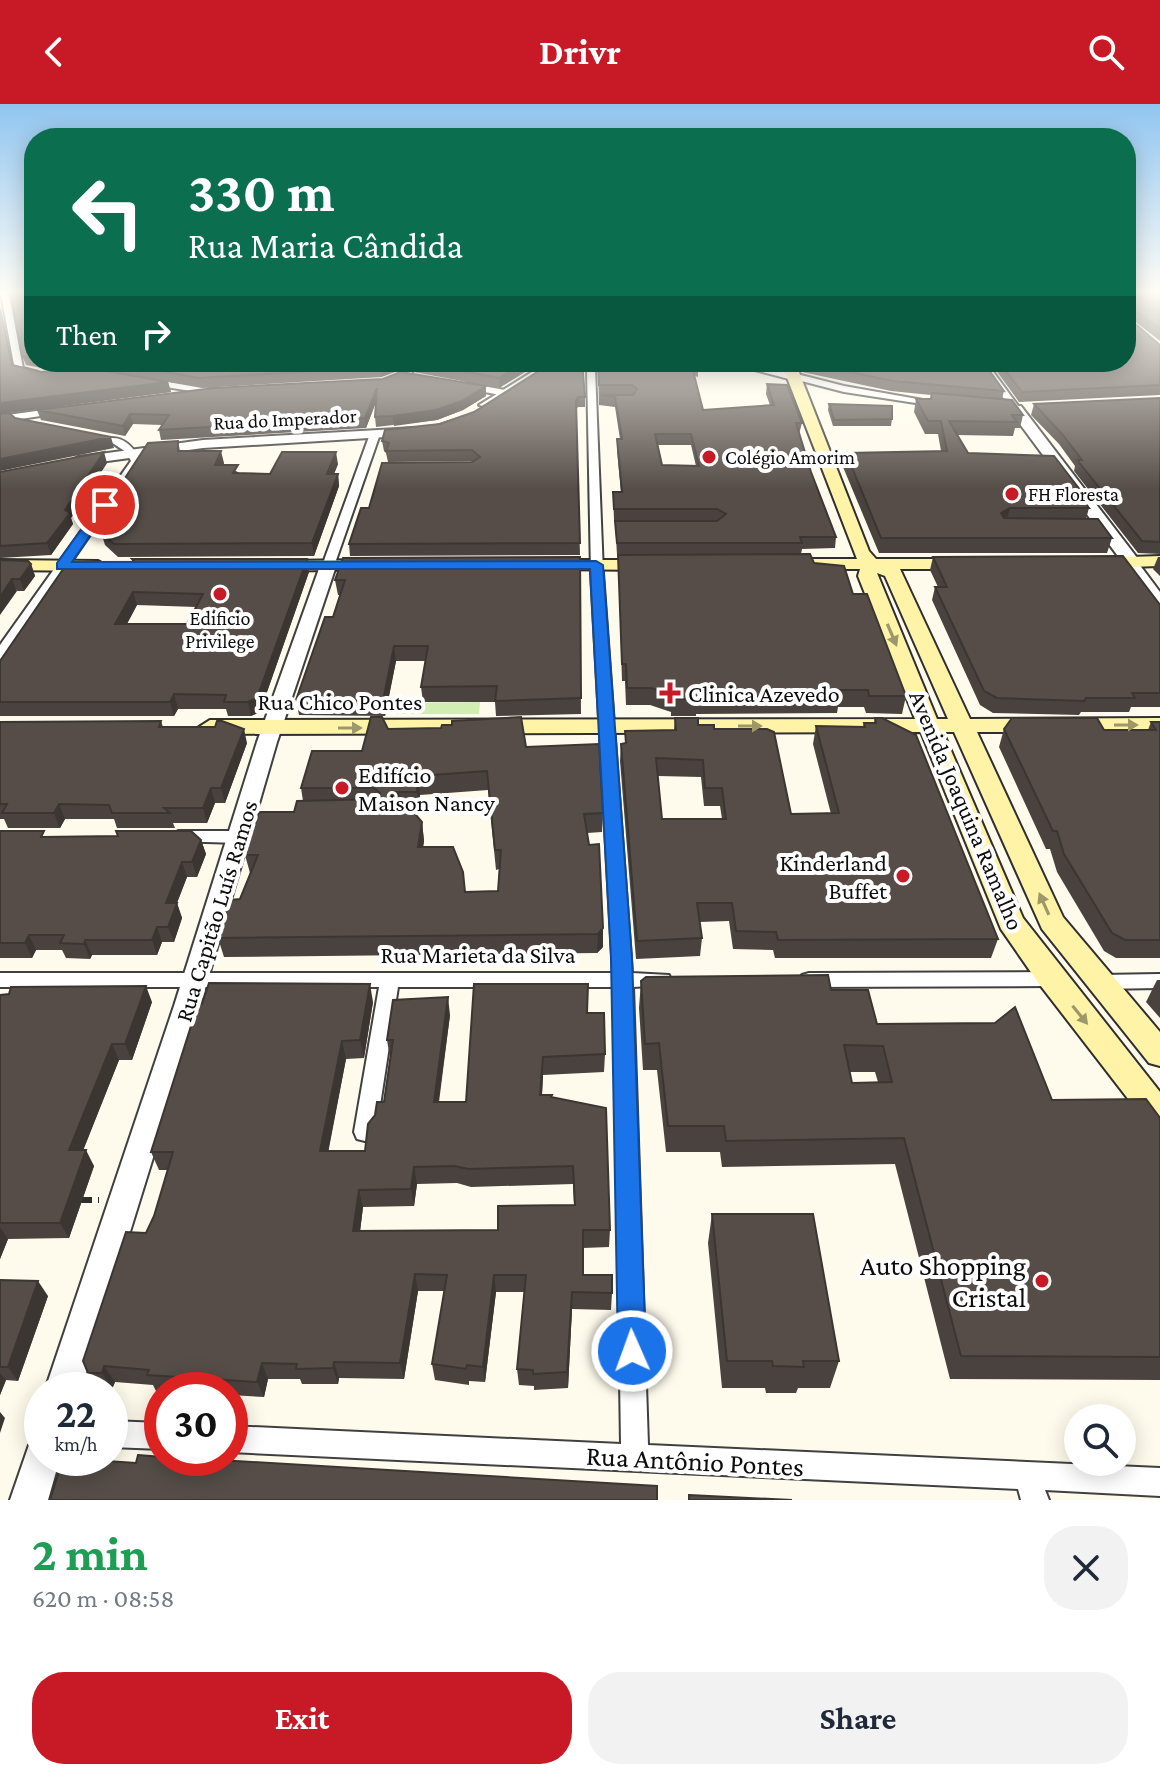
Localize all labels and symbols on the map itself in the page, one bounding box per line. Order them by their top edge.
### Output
street label: Rua do Imperador [213,404,357,435]
place label: Colégio Amorim [725,446,855,469]
marker: Colégio Amorim [700,448,718,466]
pin [71,471,139,539]
place label: FH Floresta [1028,483,1119,505]
marker: FH Floresta [1003,485,1021,503]
marker: Edificio Privilege [211,585,229,603]
place label: Edificio Privilege [185,607,255,653]
one-way arrow [886,623,899,647]
place label: Clinica Azevedo [688,680,840,707]
marker: Clinica Azevedo [659,682,681,704]
street label: Avenida Joaquina Ramalho [904,686,1030,934]
street label: Rua Chico Pontes [257,688,423,715]
one-way arrow [738,719,763,732]
one-way arrow [1114,719,1139,731]
one-way arrow [338,722,363,734]
place label: Edifício Maison Nancy [358,761,496,816]
marker: Edifício Maison Nancy [333,779,351,797]
street label: Rua Capitão Luís Ramos [169,797,263,1025]
place label: Kinderland Buffet [780,849,888,904]
marker: Kinderland Buffet [894,867,912,885]
one-way arrow [1038,892,1051,916]
street label: Rua Marieta da Silva [380,941,576,968]
one-way arrow [1072,1005,1089,1026]
place label: Auto Shopping Cristal [860,1250,1026,1313]
marker: Auto Shopping Cristal [1033,1272,1051,1290]
position arrow [590,1309,674,1393]
speed limit sign: 30 [144,1372,248,1476]
street label: Rua Antônio Pontes [585,1440,805,1482]

